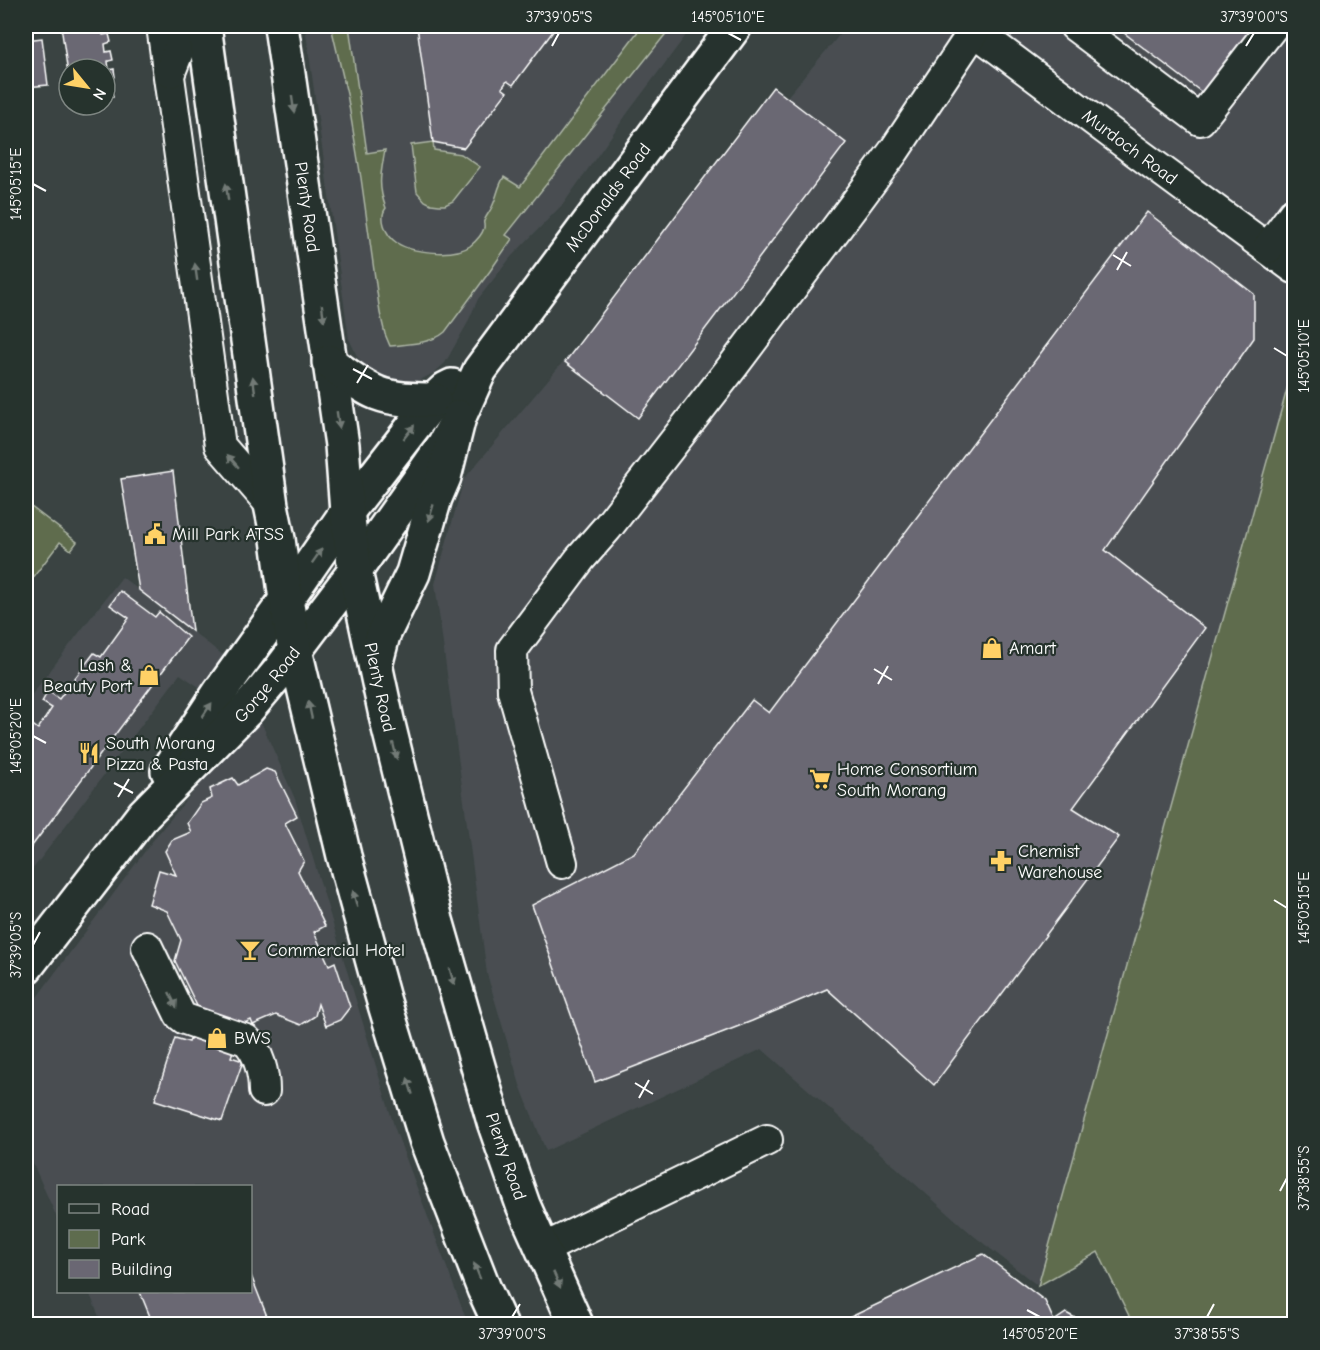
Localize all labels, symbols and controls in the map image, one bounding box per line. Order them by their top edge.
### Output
text: 37°39'05"S [526,8,592,26]
text: 145°05'10"E [691,8,765,26]
text: 37°39'00"S [1220,8,1288,26]
north arrow [57,57,117,117]
text: N [89,85,110,103]
one-way arrow [288,94,297,113]
street label: Murdoch Road [1078,105,1182,189]
street label: McDonalds Road [561,139,655,256]
text: 145°05'15"E [7,148,25,220]
street label: Plenty Road [290,160,324,254]
one-way arrow [223,182,232,201]
one-way arrow [192,263,201,282]
one-way arrow [318,304,327,323]
text: 145°05'10"E [1295,319,1313,393]
one-way arrow [250,375,259,394]
one-way arrow [333,410,342,429]
one-way arrow [402,425,414,440]
one-way arrow [227,454,240,469]
one-way arrow [426,504,435,522]
public building icon: Mill Park ATSS [143,522,167,546]
place label: Mill Park ATSS [172,524,284,545]
one-way arrow [311,548,322,564]
shop icon: Amart [980,636,1004,660]
place label: Amart [1009,638,1057,659]
street label: Plenty Road [360,640,400,734]
street label: Gorge Road [230,642,305,727]
place label: Lash & Beauty Port [43,655,133,697]
shop icon: Lash & Beauty Port [137,663,161,687]
text: 145°05'20"E [7,698,25,774]
one-way arrow [304,700,314,719]
one-way arrow [201,703,213,719]
place label: South Morang Pizza & Pasta [106,733,216,775]
restaurant icon: South Morang Pizza & Pasta [77,741,101,765]
one-way arrow [390,742,400,760]
place label: Home Consortium South Morang [837,759,977,801]
supermarket icon: Home Consortium South Morang [808,767,832,791]
place label: Chemist Warehouse [1018,841,1102,883]
pharmacy icon: Chemist Warehouse [989,849,1013,873]
text: 145°05'15"E [1295,872,1313,944]
one-way arrow [350,890,360,908]
text: 37°39'05"S [7,912,25,978]
bar icon: Commercial Hotel [238,938,262,962]
place label: Commercial Hotel [267,940,405,961]
one-way arrow [448,968,457,986]
one-way arrow [167,991,177,1009]
shop icon: BWS [205,1026,229,1050]
place label: BWS [234,1028,271,1049]
one-way arrow [405,1077,414,1095]
street label: Plenty Road [481,1110,531,1203]
text: 37°38'55"S [1295,1145,1313,1211]
legend [57,1185,252,1293]
text: Road [111,1199,150,1220]
text: Park [111,1229,146,1250]
text: Building [111,1259,173,1280]
one-way arrow [472,1261,482,1279]
one-way arrow [552,1271,561,1288]
text: 37°39'00"S [478,1325,546,1343]
text: 145°05'20"E [1002,1325,1078,1343]
text: 37°38'55"S [1174,1325,1240,1343]

